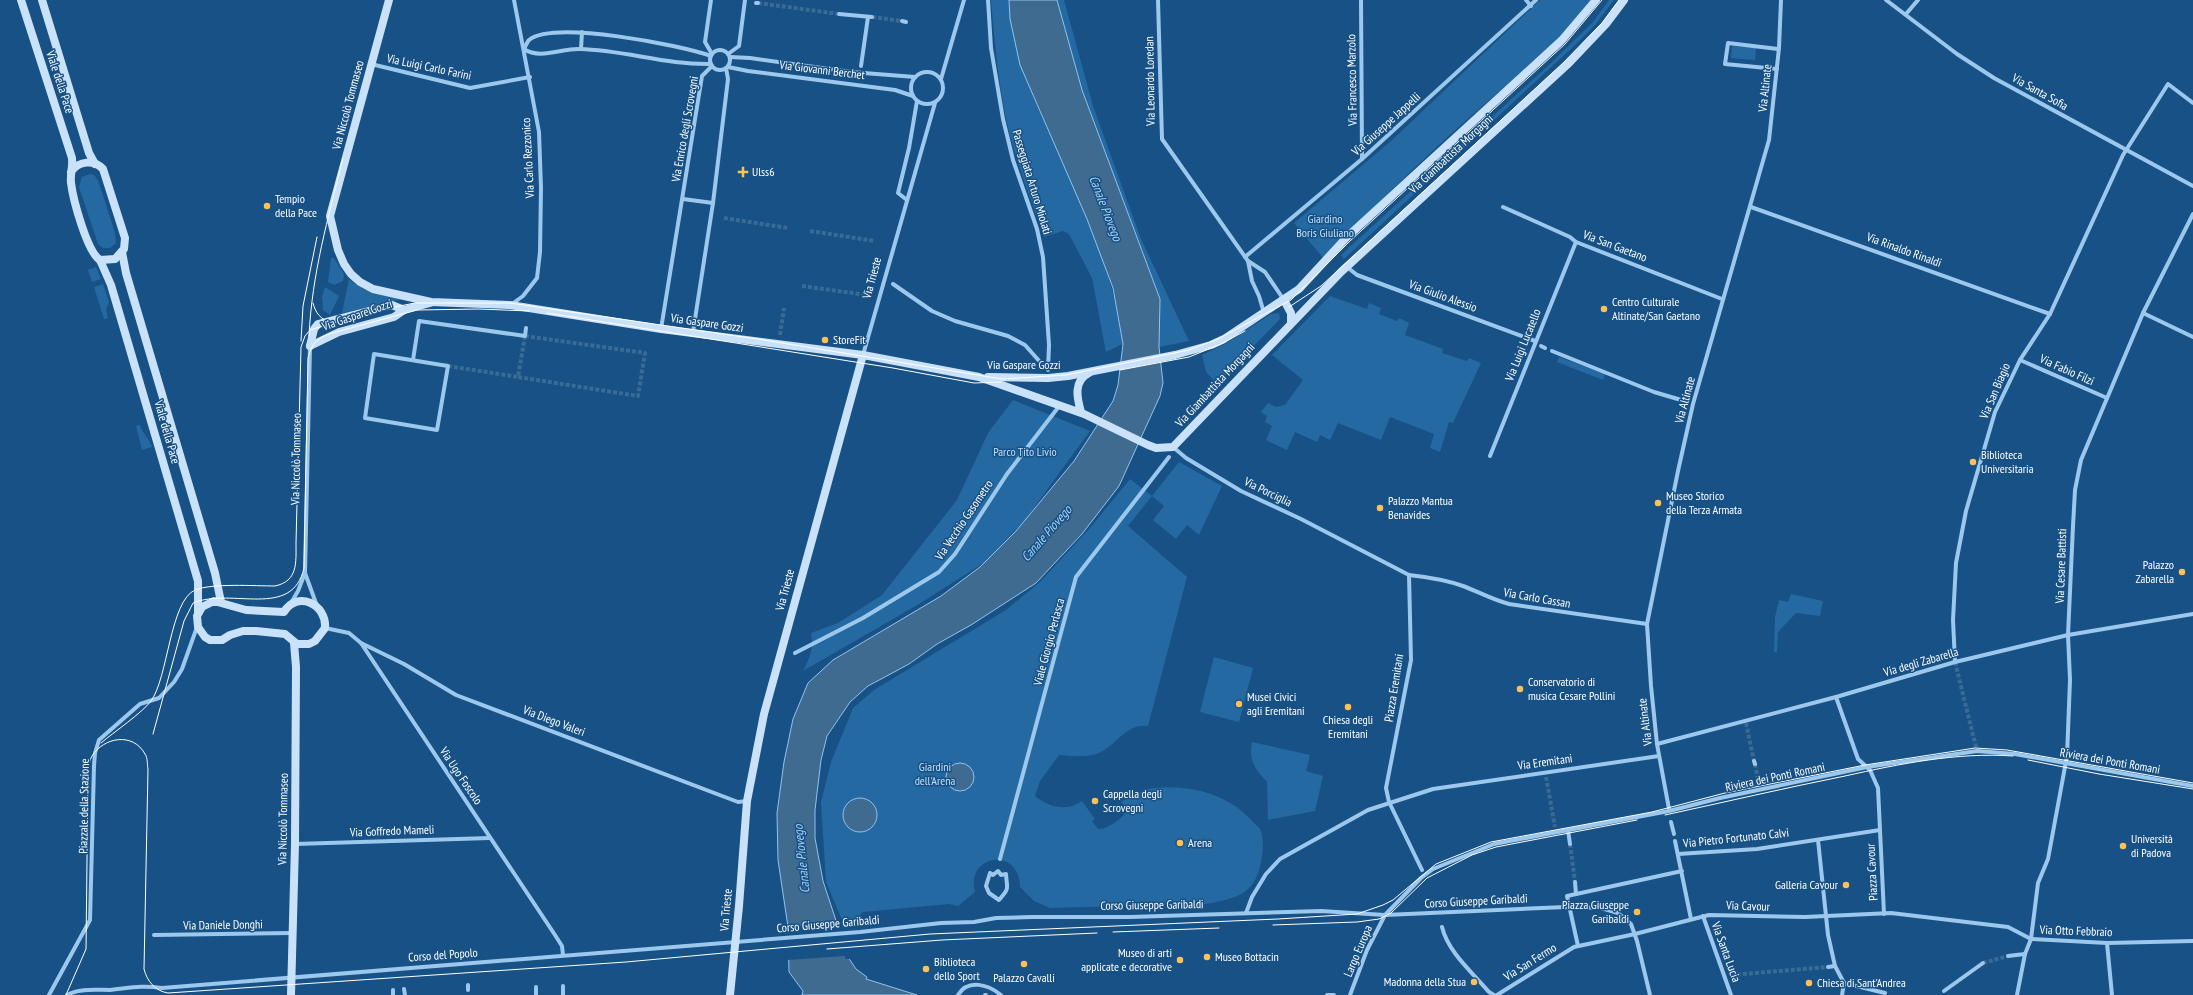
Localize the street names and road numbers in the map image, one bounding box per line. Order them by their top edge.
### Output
street label: Via Francesco Marzolo [1343,34,1360,127]
street label: Via Leonardo Loredan [1141,36,1158,127]
street label: Viale della Pace [43,48,78,115]
street label: Via Luigi Carlo Farini [385,50,473,83]
street label: Via Giovanni Berchet [778,57,866,82]
street label: Via Niccolò Tommaseo [328,59,367,152]
street label: Via Altinate [1754,63,1774,113]
street label: Via Santa Sofia [2009,70,2071,113]
street label: Via Enrico degli Scrovegni [668,75,701,184]
street label: Via Giuseppe Jappelli [1347,89,1423,159]
street label: Via Giambattista Morgagni [1405,111,1496,197]
street label: Via Carlo Rezzonico [518,117,537,200]
street label: Passeggiata Arturo Miolati [1009,128,1056,236]
street label: Via San Gaetano [1580,226,1649,265]
street label: Via Rinaldo Rinaldi [1864,229,1944,270]
street label: Via Trieste [858,255,884,301]
street label: Via Giulio Alessio [1406,276,1479,315]
street label: Via Gaspare Gozzi [319,296,394,334]
street label: Via Luigi Lucatello [1501,307,1544,384]
street label: Via Gaspare Gozzi [669,310,744,335]
street label: Via Giambattista Morgagni [1171,339,1258,431]
street label: Via Fabio Filzi [2037,350,2097,388]
street label: Via Gaspare Gozzi [986,357,1061,372]
street label: Via San Biagio [1976,361,2013,422]
street label: Via Altinate [1671,375,1698,426]
street label: Viale della Pace [151,397,184,465]
street label: Via Niccolò Tommaseo [287,413,304,506]
street label: Via Porciglia [1241,473,1295,510]
street label: Via Vecchio Gasometro [931,477,996,563]
street label: Via Cesare Battisti [2052,528,2069,605]
street label: Via Trieste [771,567,797,613]
street label: Via Carlo Cassan [1501,584,1572,611]
street label: Viale Giorgio Perlasca [1029,596,1067,688]
street label: Via degli Zabarella [1881,644,1960,680]
street label: Piazza Eremitani [1381,653,1406,723]
street label: Via Altinate [1634,697,1655,748]
street label: Via Diego Valeri [520,701,587,739]
street label: Via Ugo Foscolo [436,743,486,807]
street label: Riviera dei Ponti Romani [2059,744,2161,777]
street label: Via Eremitani [1516,750,1573,773]
street label: Piazzale della Stazione [75,758,92,854]
street label: Riviera dei Ponti Romani [1724,759,1826,794]
street label: Via Niccolò Tommaseo [274,773,291,866]
street label: Via Goffredo Mameli [349,822,434,840]
street label: Via Pietro Fortunato Calvi [1681,824,1790,851]
street label: Piazza Cavour [1862,842,1880,901]
street label: Via Trieste [716,888,735,933]
street label: Corso Giuseppe Garibaldi [1424,890,1528,911]
street label: Corso Giuseppe Garibaldi [1100,896,1204,913]
street label: Via Cavour [1725,897,1771,914]
street label: Corso Giuseppe Garibaldi [776,912,880,935]
street label: Via Daniele Donghi [182,916,263,933]
street label: Via Santa Lucia [1708,919,1744,984]
street label: Via Otto Febbraio [2039,922,2113,939]
street label: Largo Europa [1340,923,1375,979]
street label: Via San Fermo [1500,939,1559,984]
street label: Corso del Popolo [408,945,478,964]

